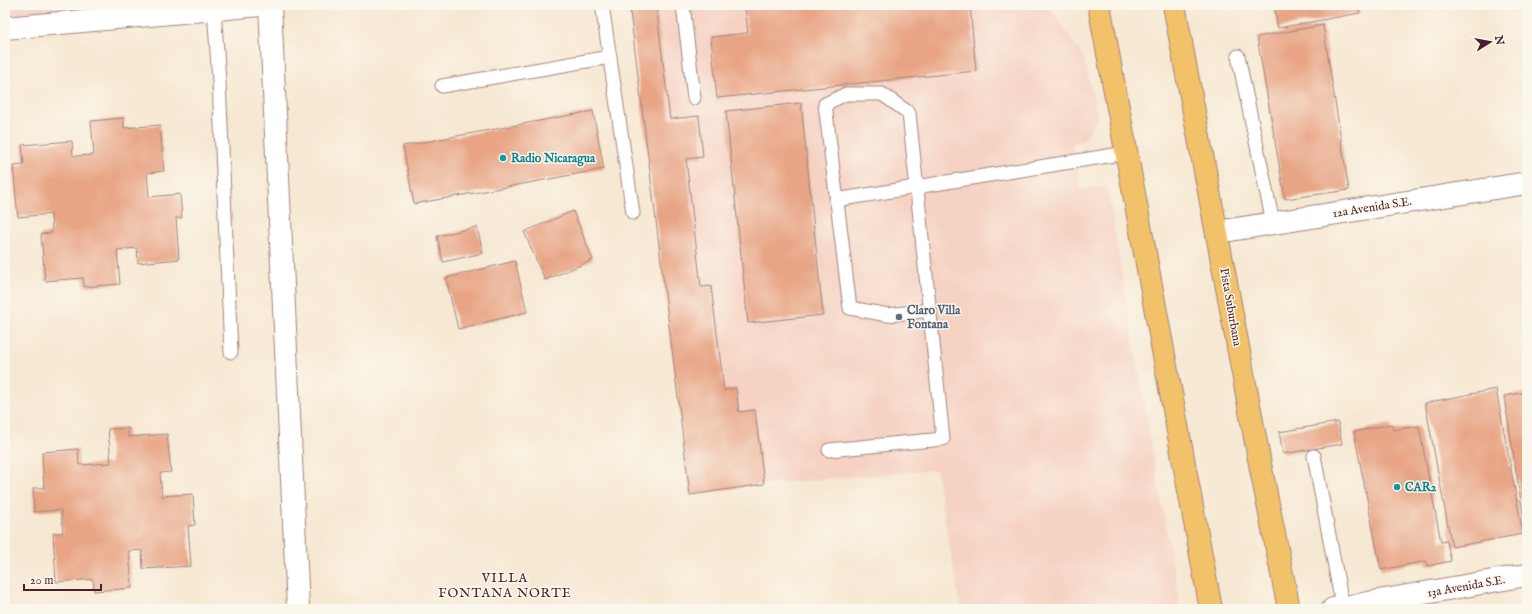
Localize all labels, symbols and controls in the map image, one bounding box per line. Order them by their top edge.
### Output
north arrow [1470,22,1510,62]
text: N [1491,33,1507,47]
place label: Radio Nicaragua [511,151,596,167]
marker: Radio Nicaragua [498,153,508,163]
street label: 12a Avenida S.E. [1331,194,1413,221]
street label: Pista Suburbana [1216,267,1245,348]
place label: Claro Villa Fontana [907,303,961,332]
marker: Claro Villa Fontana [894,312,904,322]
place label: CAR2 [1405,480,1437,495]
marker: CAR2 [1392,482,1402,492]
scale bar [24,566,101,592]
district label: VILLA FONTANA NORTE [438,570,572,602]
street label: 13a Avenida S.E. [1426,572,1506,601]
text: 20 m [30,573,53,588]

